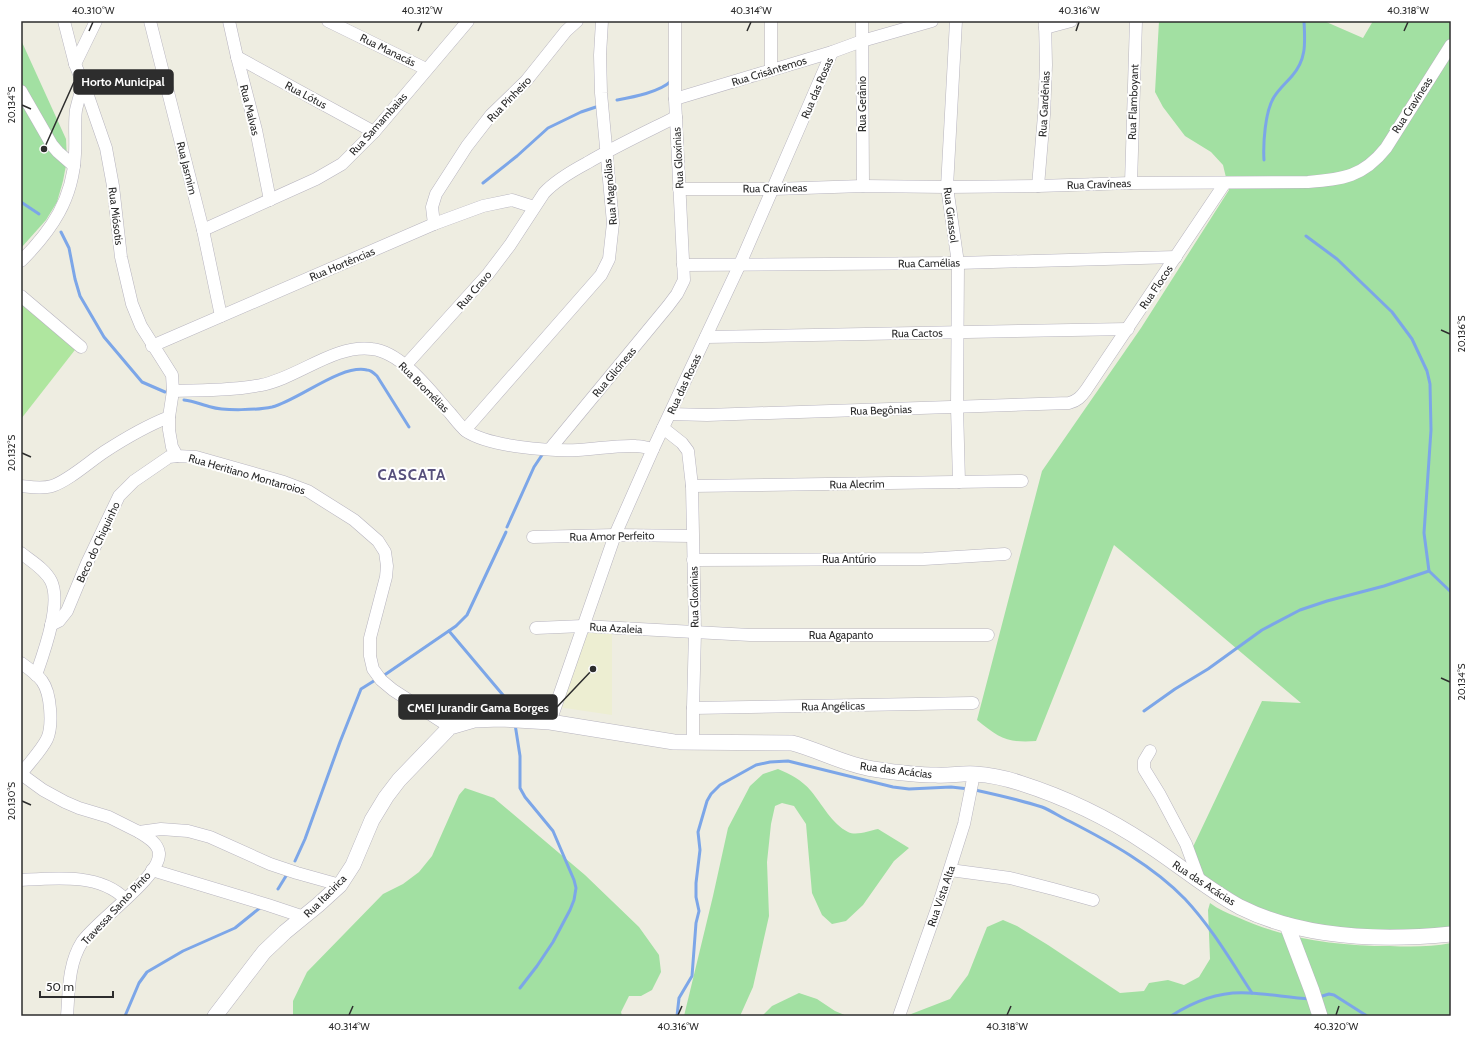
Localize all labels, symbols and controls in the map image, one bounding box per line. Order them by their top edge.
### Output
text: 40.310°W [72,4,115,17]
text: 40.312°W [402,4,443,17]
text: 40.314°W [730,4,772,17]
text: 40.316°W [1058,4,1100,17]
text: 40.318°W [1387,4,1429,17]
street label: Rua Manacás [358,30,419,70]
street label: Rua Crisântemos [730,53,809,89]
street label: Rua das Rosas [798,55,836,121]
street label: Rua Flamboyant [1125,64,1141,140]
callout: Horto Municipal [74,70,173,94]
street label: Rua Gardênias [1035,70,1053,137]
street label: Rua Pinheiro [484,73,534,125]
text: Horto Municipal [81,74,165,89]
street label: Rua Cravíneas [1389,74,1436,136]
street label: Rua Gerânio [855,76,869,132]
street label: Rua Lótus [283,78,330,112]
street label: Rua Malvas [237,83,263,137]
text: 20.134°S [5,86,18,124]
street label: Rua Samambaias [346,89,410,158]
street label: Rua Gloxínias [669,126,687,189]
street label: Rua Jasmim [174,140,200,196]
street label: Rua Magnólias [600,158,620,226]
street label: Rua Cravíneas [1066,176,1132,192]
street label: Rua Cravíneas [743,180,808,196]
street label: Rua Miósotis [105,186,127,246]
street label: Rua Girassol [941,186,961,244]
street label: Rua Hortências [307,244,377,284]
street label: Rua Camélias [898,255,961,271]
street label: Rua Flocos [1136,262,1176,312]
street label: Rua Cravo [453,268,495,312]
text: 20.136°S [1455,315,1468,352]
street label: Rua Cactos [891,326,943,340]
street label: Rua Glicíneas [589,344,639,400]
street label: Rua das Rosas [664,351,704,417]
street label: Rua Bromélias [396,359,453,416]
street label: Rua Begônias [850,402,913,418]
text: 20.132°S [5,435,18,471]
street label: Rua Heritiano Montarroios [187,451,307,497]
district label: CASCATA [378,466,446,484]
street label: Rua Alecrim [829,477,885,491]
street label: Beco do Chiquinho [73,499,123,585]
street label: Rua Amor Perfeito [569,528,655,544]
street label: Rua Antúrio [822,552,876,566]
street label: Rua Gloxínias [686,566,702,628]
street label: Rua Azaleia [589,620,644,636]
street label: Rua Agapanto [809,628,873,642]
text: 20.134°S [1455,663,1468,701]
callout: CMEI Jurandir Gama Borges [399,695,557,719]
street label: Rua Angélicas [801,698,865,714]
text: CMEI Jurandir Gama Borges [407,700,549,715]
street label: Rua das Acácias [859,759,933,781]
text: 20.130°S [5,782,18,820]
street label: Rua das Acácias [1170,857,1239,909]
street label: Rua Vista Alta [924,863,958,928]
street label: Travessa Santo Pinto [78,868,154,948]
street label: Rua Itacirica [301,871,350,920]
scale bar [40,973,113,999]
text: 50 m [46,979,74,994]
text: 40.314°W [328,1020,370,1033]
text: 40.316°W [657,1020,699,1033]
text: 40.318°W [986,1020,1028,1033]
text: 40.320°W [1314,1020,1359,1033]

